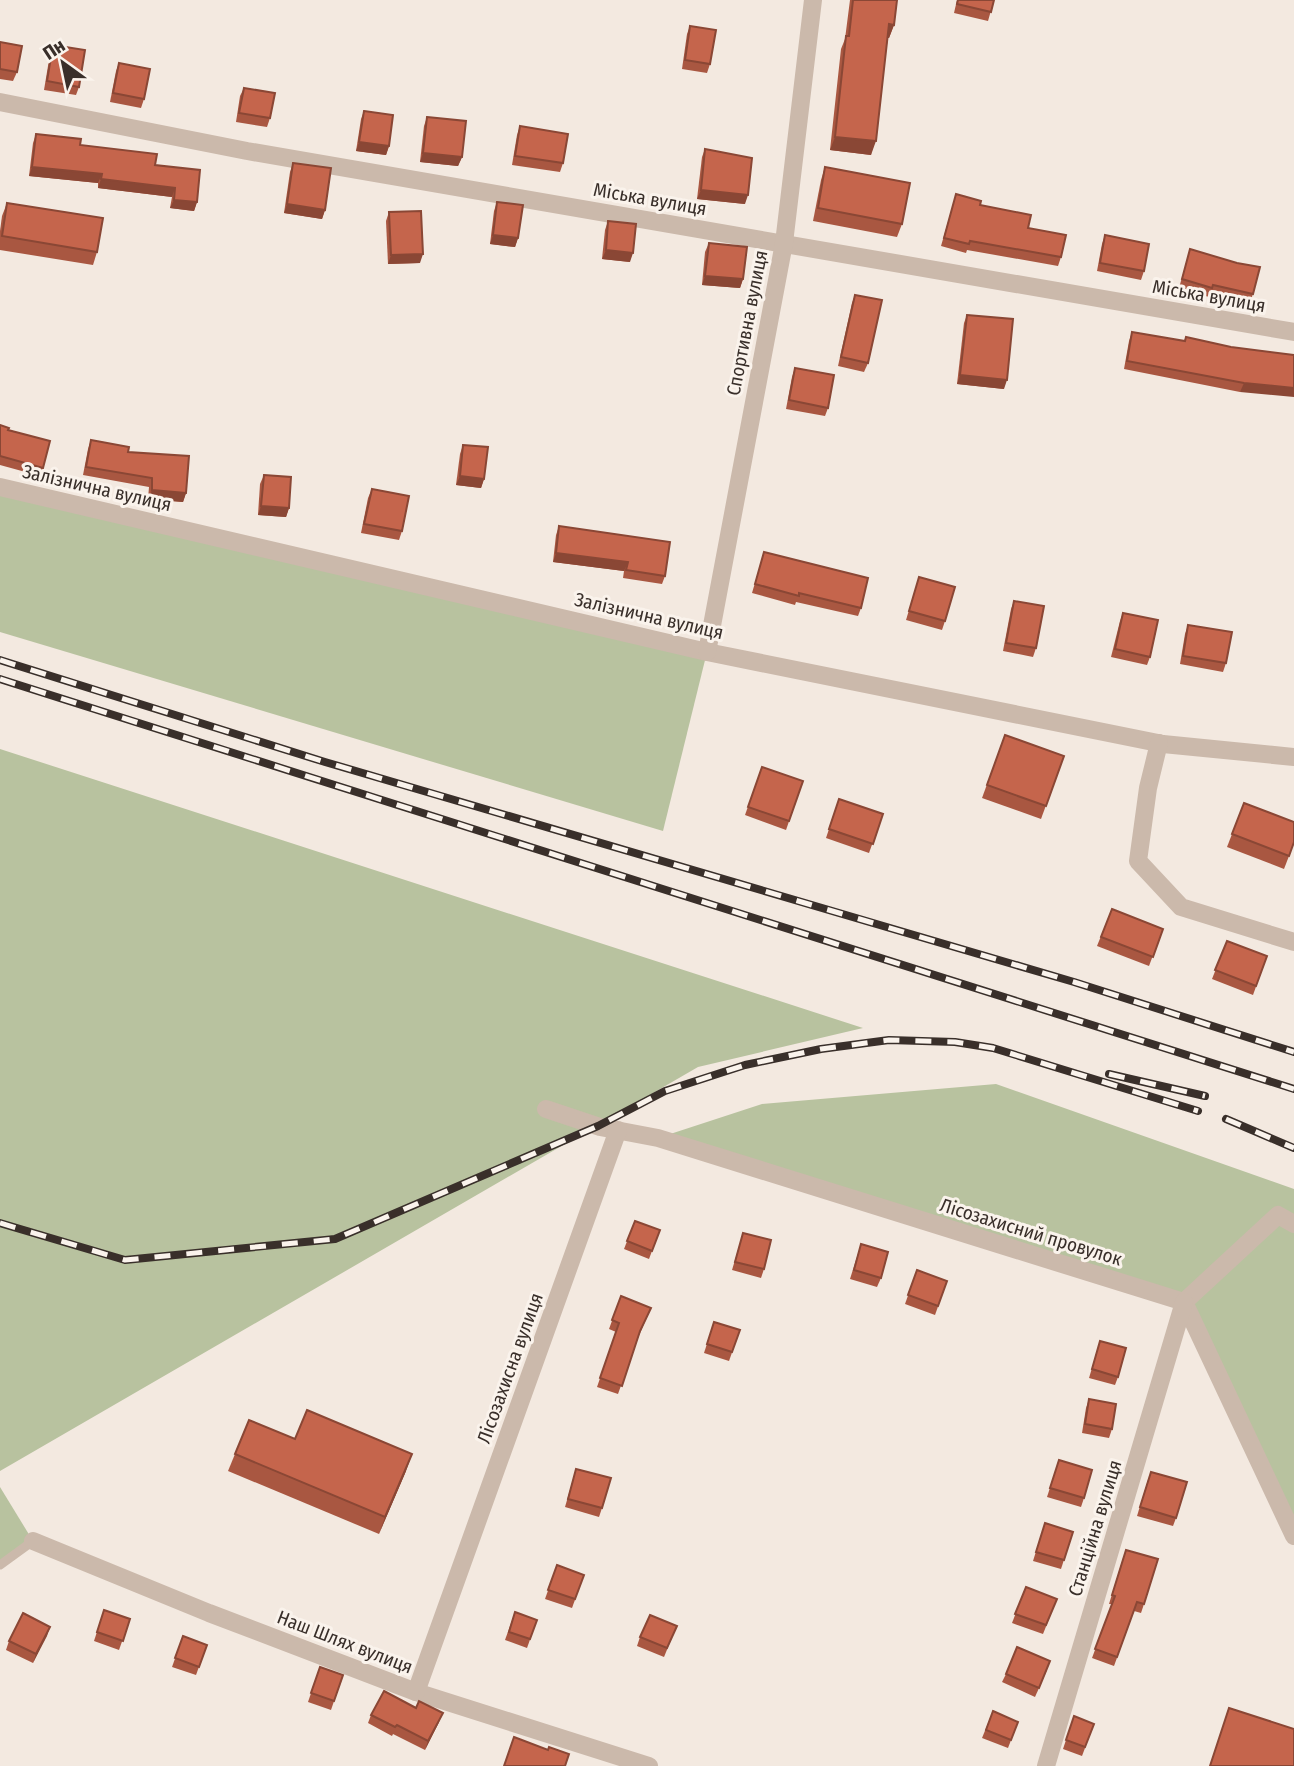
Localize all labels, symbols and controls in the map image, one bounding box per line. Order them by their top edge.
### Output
north arrow [28,28,98,98]
text: Пн [39,34,69,65]
street label: Міська вулиця [592,178,708,220]
street label: Спортивна вулиця [722,248,772,398]
street label: Міська вулиця [1151,275,1267,317]
street label: Залізнична вулиця [20,460,174,516]
street label: Залізнична вулиця [572,588,726,644]
street label: Лісозахисний провулок [937,1193,1125,1271]
street label: Лісозахисна вулиця [472,1290,548,1446]
street label: Станційна вулиця [1063,1457,1127,1599]
street label: Наш Шлях вулиця [274,1606,416,1678]

